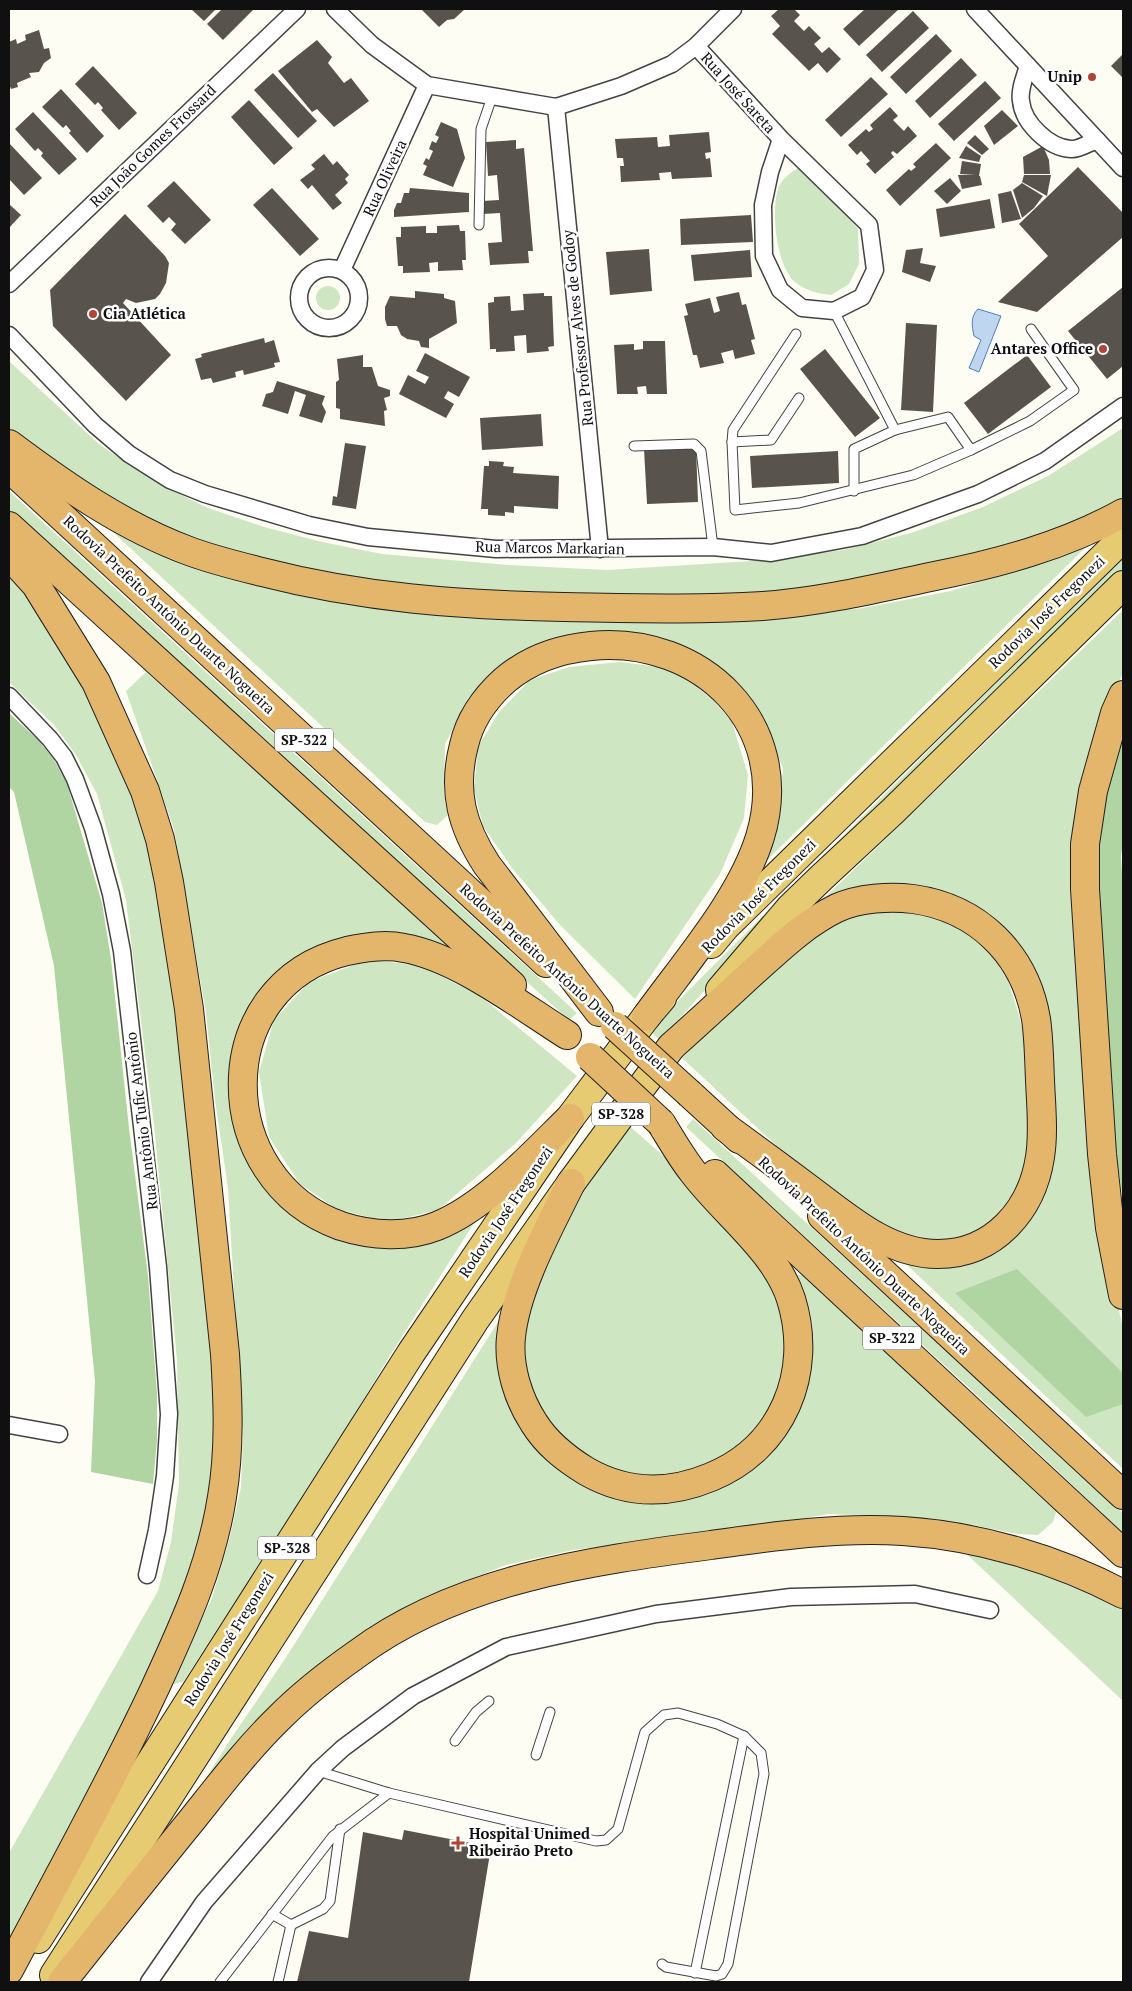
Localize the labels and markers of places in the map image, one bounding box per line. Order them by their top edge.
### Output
place label: Unip [1047,66,1082,86]
marker: Unip [1086,71,1098,83]
place label: Cia Atlética [103,303,187,323]
marker: Cia Atlética [87,308,99,320]
place label: Antares Office [991,338,1093,358]
marker: Antares Office [1097,343,1109,355]
place label: Hospital Unimed Ribeirão Preto [469,1823,590,1860]
marker: Hospital Unimed Ribeirão Preto [451,1836,465,1850]

